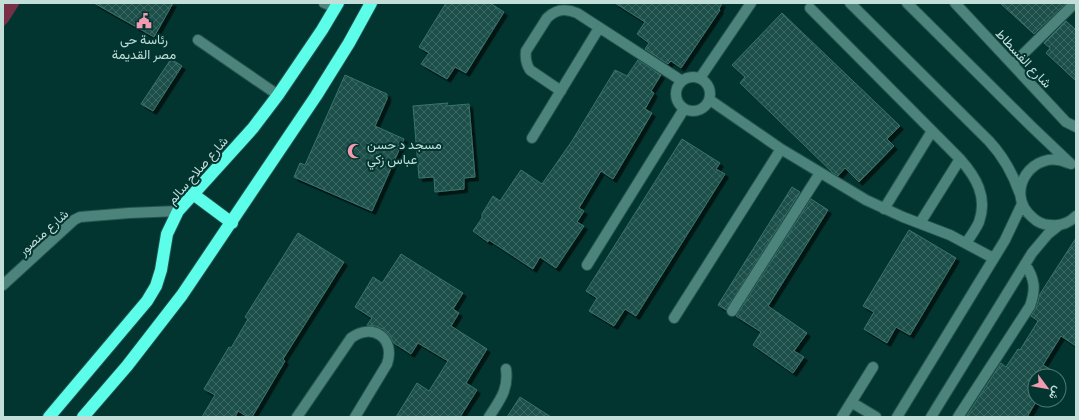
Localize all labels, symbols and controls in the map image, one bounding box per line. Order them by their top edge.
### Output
public building icon: رئاسة حى مصر القديمة [135,12,153,30]
street label: شارع الفسطاط [991,25,1055,92]
place label: رئاسة حى مصر القديمة [112,31,176,63]
street label: شارع صلاح سالم [163,133,232,209]
place label: مسجد د حسن عباس زكي [367,136,442,170]
mosque icon: مسجد د حسن عباس زكي [346,142,364,160]
street label: شارع منصور [14,205,73,261]
north arrow [1027,368,1067,408]
text: ش [1046,384,1065,403]

